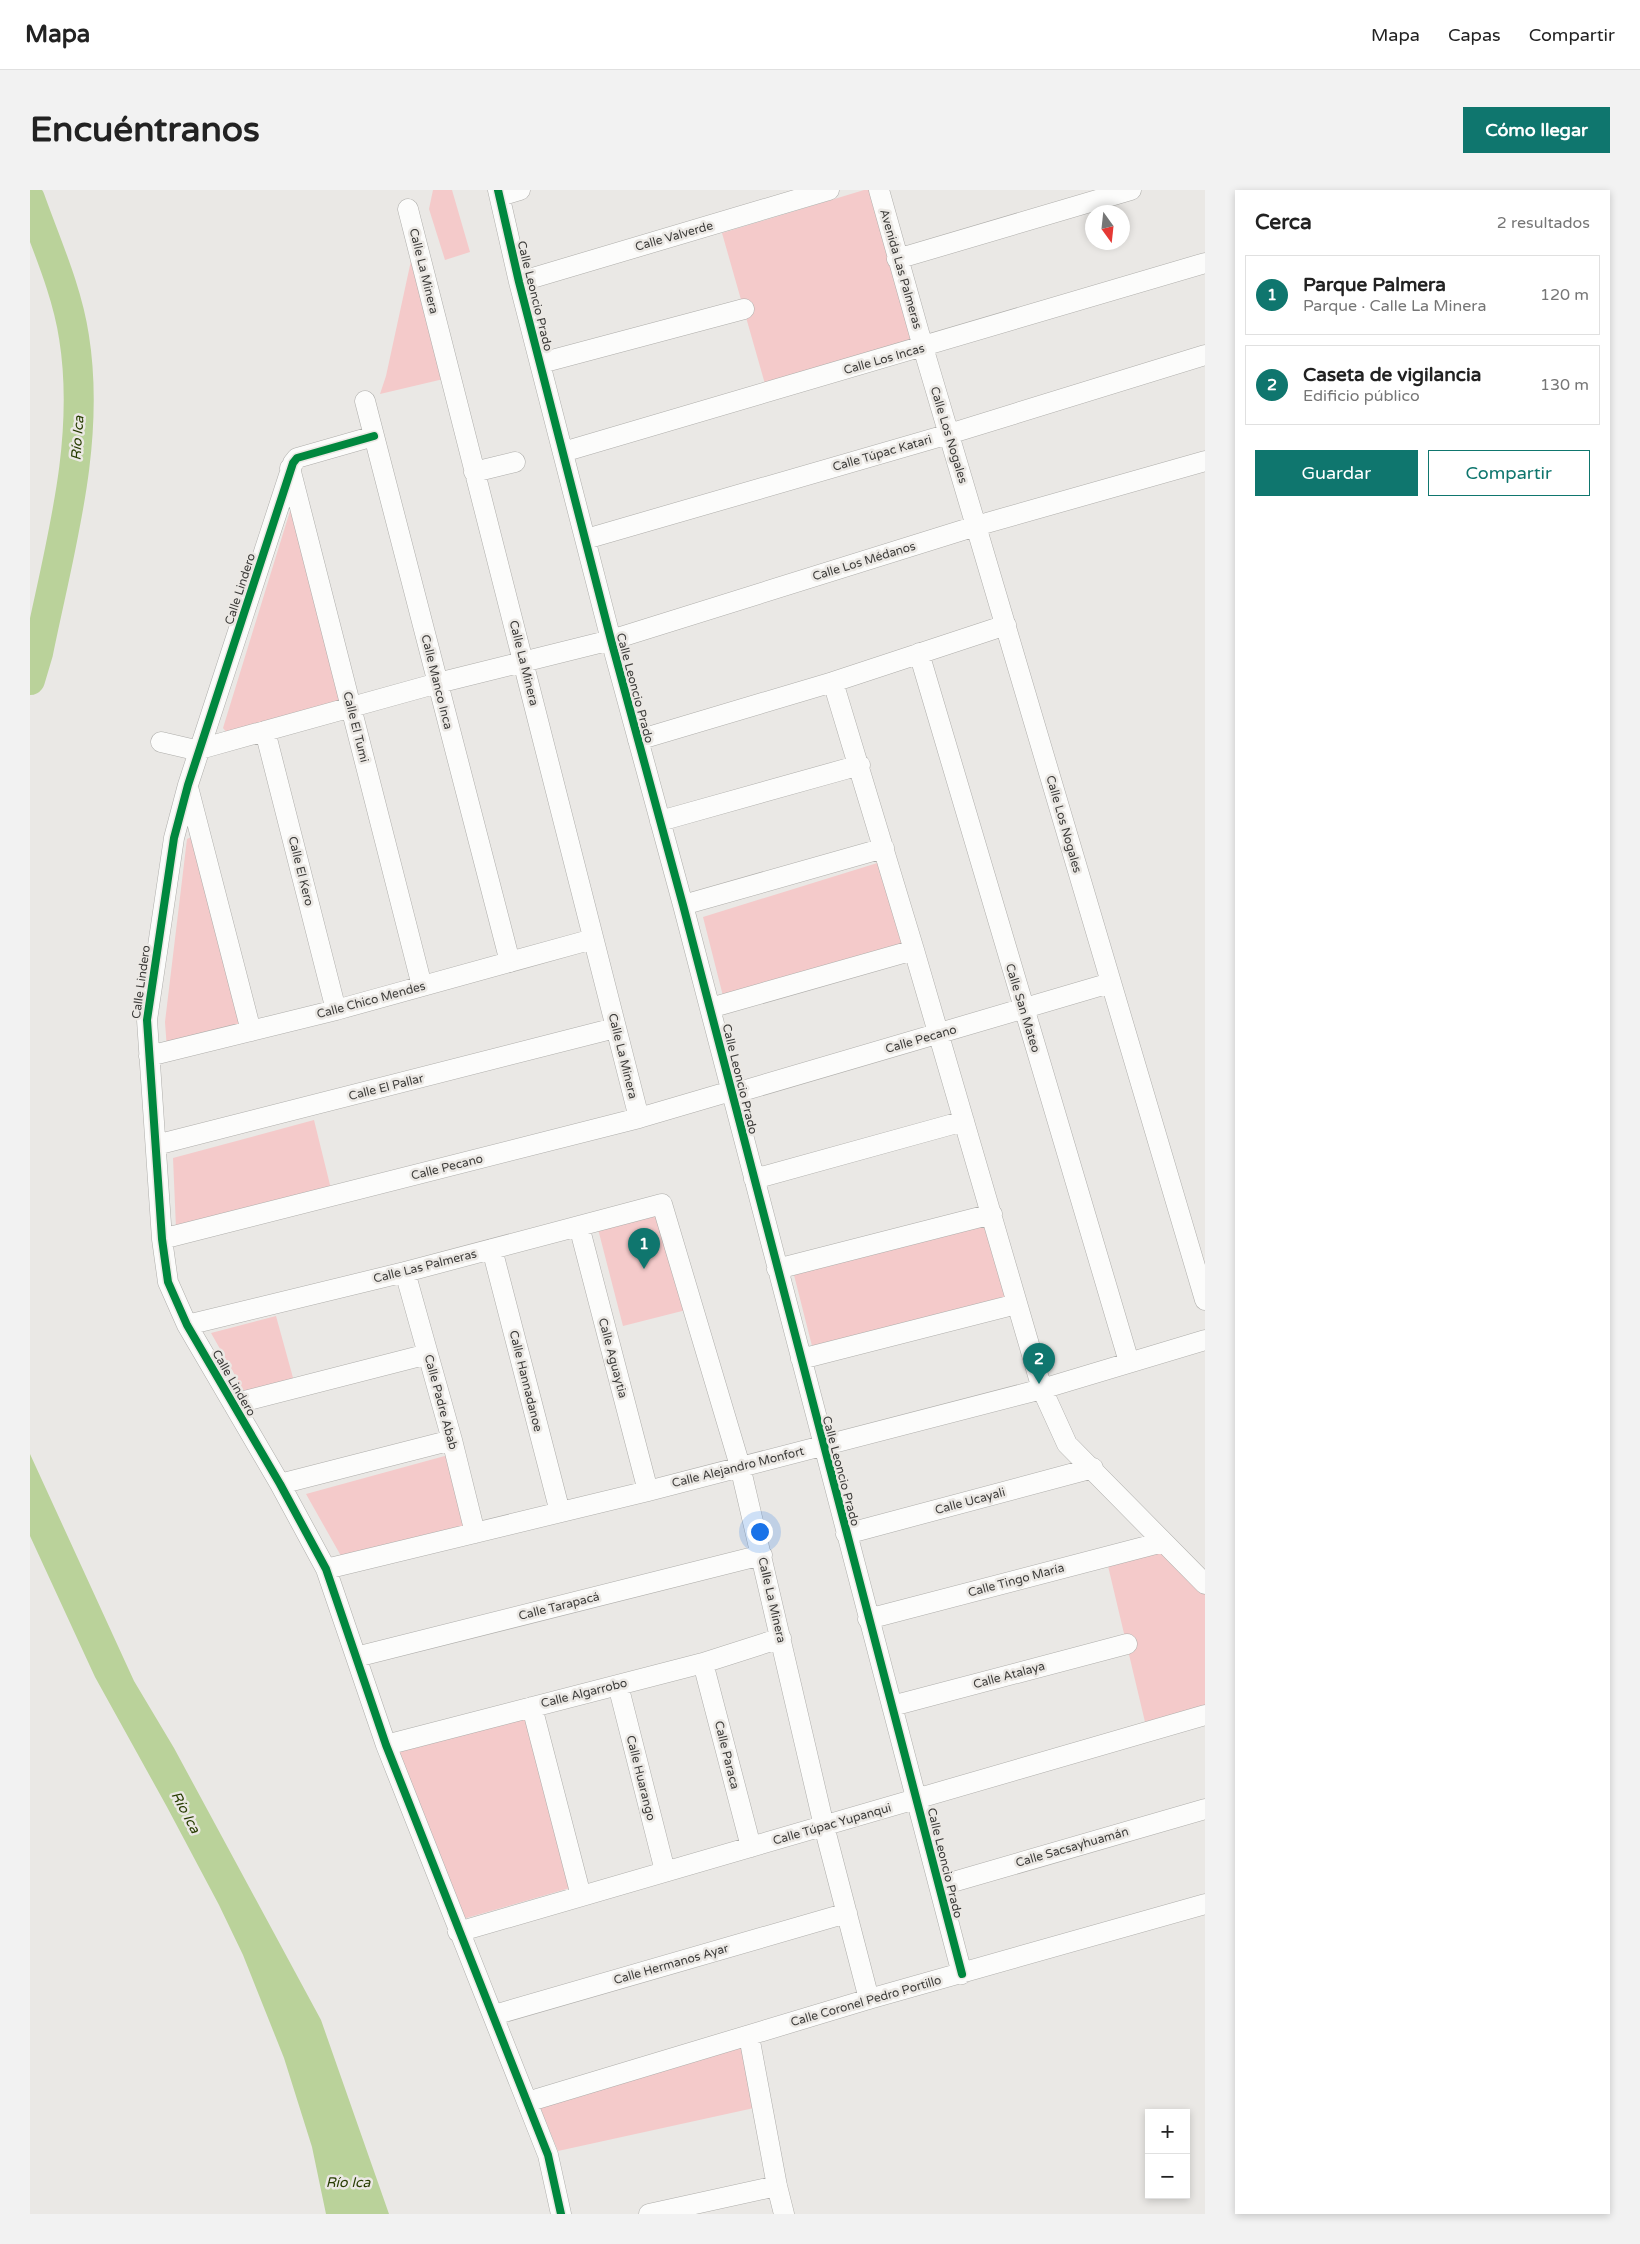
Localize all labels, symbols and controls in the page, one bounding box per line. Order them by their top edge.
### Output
text: Mapa [25,20,90,49]
text: Mapa [1371,24,1420,46]
text: Capas [1448,24,1501,46]
text: Compartir [1529,24,1615,46]
button: Cómo llegar [1463,107,1610,153]
text: Encuéntranos [30,109,260,151]
north arrow [1085,205,1130,250]
street label: Avenida Las Palmeras [877,207,925,331]
text: Cerca [1255,210,1312,235]
text: 2 resultados [1497,213,1590,233]
street label: Calle Valverde [634,218,715,254]
street label: Calle La Minera [407,227,441,315]
street label: Calle Leoncio Prado [515,239,555,353]
text: Parque Palmera [1303,274,1446,296]
text: 1 [1267,285,1277,305]
text: 120 m [1540,285,1589,305]
text: Parque · Calle La Minera [1303,296,1486,316]
street label: Calle Los Incas [842,341,926,377]
text: Caseta de vigilancia [1303,364,1481,386]
text: 2 [1267,375,1277,395]
text: 130 m [1540,375,1589,395]
street label: Calle Los Nogales [928,385,970,485]
text: Edificio público [1303,386,1420,406]
water label: Río Ica [67,414,88,461]
street label: Calle Túpac Katari [831,432,933,474]
button: Guardar [1255,450,1418,496]
button: Compartir [1428,450,1590,496]
street label: Calle Los Médanos [811,539,917,583]
street label: Calle Lindero [222,552,258,626]
street label: Calle La Minera [507,619,541,707]
street label: Calle Leoncio Prado [614,631,656,745]
street label: Calle Manco Inca [418,633,456,731]
street label: Calle El Tumi [340,690,372,764]
street label: Calle Los Nogales [1043,774,1085,875]
street label: Calle El Kero [286,835,316,907]
street label: Calle Lindero [129,944,153,1020]
street label: Calle San Mateo [1003,962,1043,1054]
street label: Calle Chico Mendes [315,979,427,1021]
street label: Calle La Minera [606,1012,640,1100]
street label: Calle Leoncio Prado [720,1022,760,1136]
street label: Calle Pecano [884,1022,958,1056]
street label: Calle El Pallar [347,1071,425,1103]
street label: Calle Pecano [410,1151,484,1183]
pin: 1 [628,1228,660,1269]
street label: Calle Las Palmeras [372,1246,478,1286]
street label: Calle Aguaytia [596,1316,630,1400]
street label: Calle Hannadanoe [507,1329,545,1433]
pin: 2 [1023,1343,1055,1384]
street label: Calle Lindero [209,1347,259,1419]
street label: Calle Padre Abab [422,1353,460,1451]
street label: Calle Leoncio Prado [820,1414,862,1528]
street label: Calle Alejandro Monfort [670,1444,806,1490]
street label: Calle Ucayali [933,1485,1007,1517]
your location [747,1519,773,1545]
street label: Calle La Minera [755,1556,789,1644]
street label: Calle Tingo María [966,1560,1066,1600]
street label: Calle Tarapacá [517,1589,601,1623]
street label: Calle Atalaya [972,1659,1046,1691]
street label: Calle Algarrobo [539,1676,629,1710]
street label: Calle Paraca [712,1719,742,1791]
street label: Calle Huarango [624,1734,658,1822]
water label: Río Ica [168,1788,204,1837]
street label: Calle Túpac Yupanqui [771,1800,893,1848]
street label: Calle Leoncio Prado [925,1806,965,1920]
street label: Calle Sacsayhuamán [1014,1824,1130,1870]
street label: Calle Hermanos Ayar [612,1941,730,1987]
street label: Calle Coronel Pedro Portillo [789,1973,943,2029]
map controls [1145,2109,1190,2199]
button: + [1145,2109,1190,2154]
button: − [1145,2154,1190,2199]
water label: Río Ica [326,2174,371,2191]

